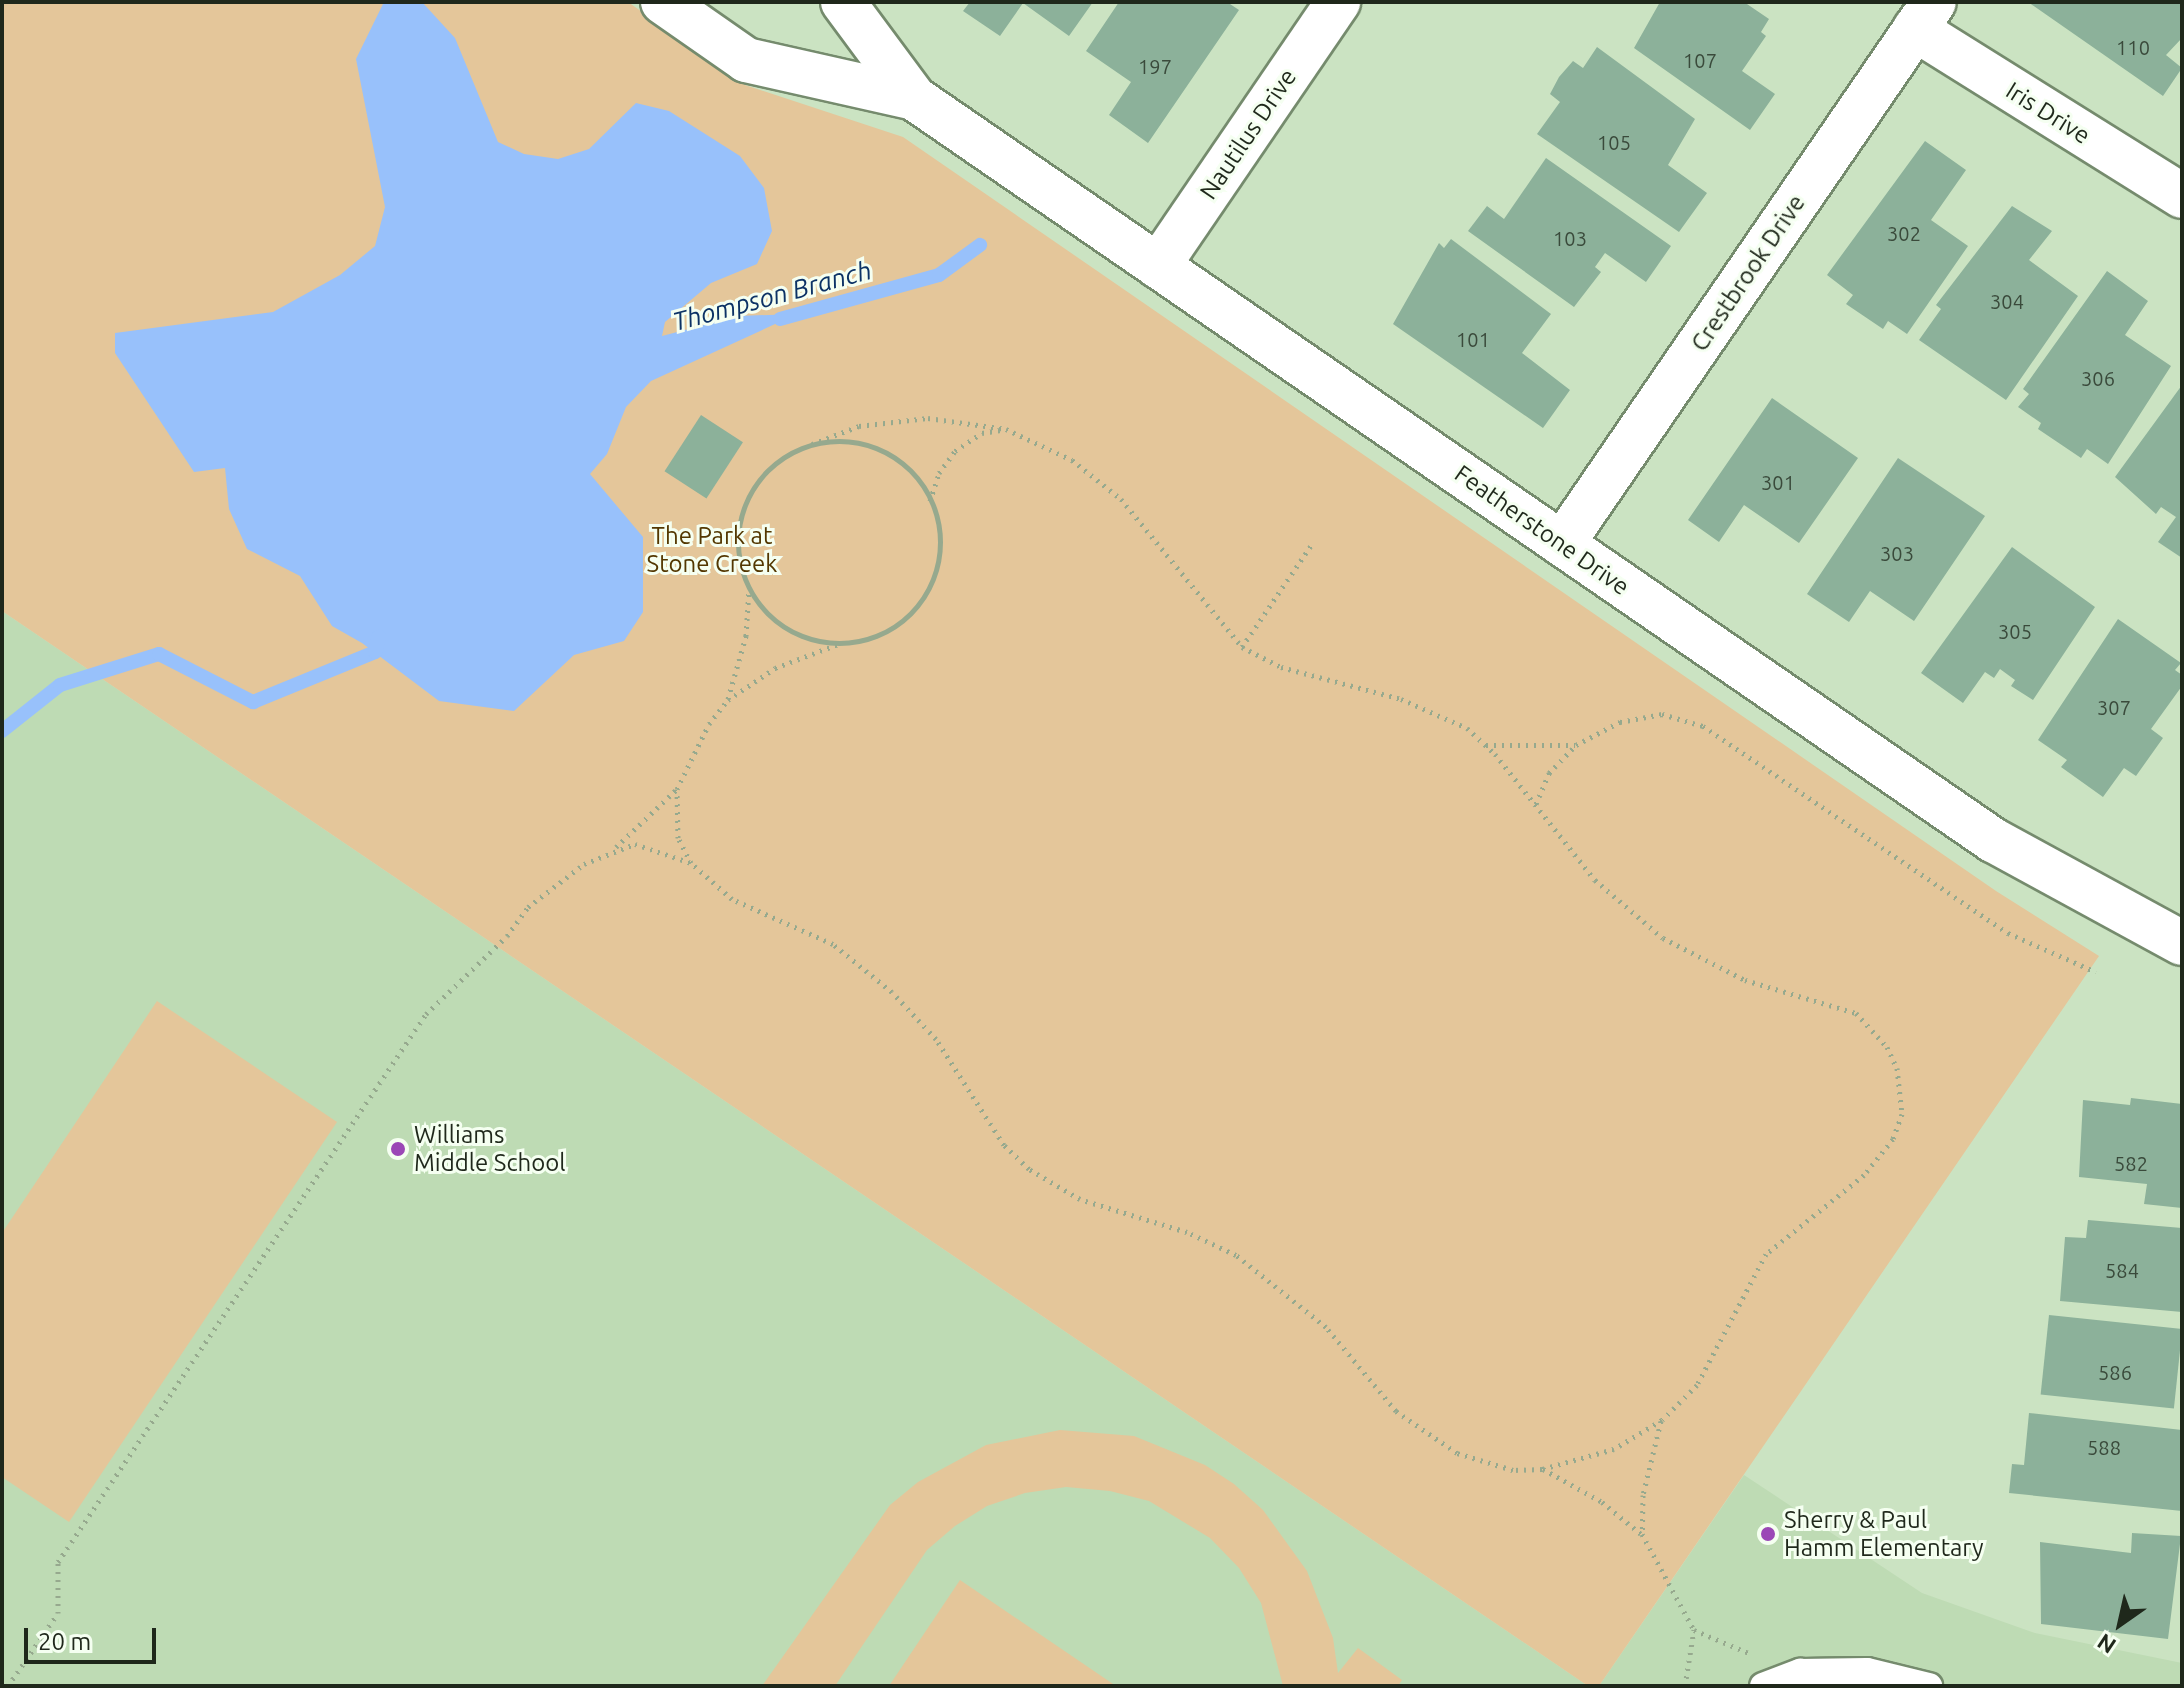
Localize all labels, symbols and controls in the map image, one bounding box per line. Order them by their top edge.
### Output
house number: 110 [2116,35,2150,59]
house number: 107 [1683,48,1717,72]
house number: 197 [1138,54,1172,78]
street label: Nautilus Drive [1194,63,1302,205]
street label: Iris Drive [2001,76,2095,150]
house number: 105 [1597,130,1631,154]
street label: Crestbrook Drive [1685,189,1811,357]
house number: 302 [1887,221,1921,245]
house number: 103 [1553,226,1587,250]
water label: Thompson Branch [669,254,875,338]
house number: 304 [1990,289,2024,313]
house number: 101 [1456,327,1490,351]
house number: 306 [2081,366,2115,390]
street label: Featherstone Drive [1449,459,1635,601]
house number: 301 [1761,470,1795,494]
park label: The Park at Stone Creek [647,522,777,578]
house number: 303 [1880,541,1914,565]
house number: 305 [1998,619,2032,643]
house number: 307 [2097,695,2131,719]
place label: Williams Middle School [414,1121,566,1177]
marker: Williams Middle School [389,1140,407,1158]
house number: 582 [2114,1151,2148,1175]
house number: 584 [2105,1258,2139,1282]
house number: 586 [2098,1360,2132,1384]
house number: 588 [2087,1435,2121,1459]
place label: Sherry & Paul Hamm Elementary [1784,1506,1984,1562]
marker: Sherry & Paul Hamm Elementary [1759,1525,1777,1543]
north arrow [2080,1584,2160,1664]
scale bar [28,1612,160,1662]
text: 20 m [38,1628,91,1655]
text: N [2093,1629,2120,1659]

